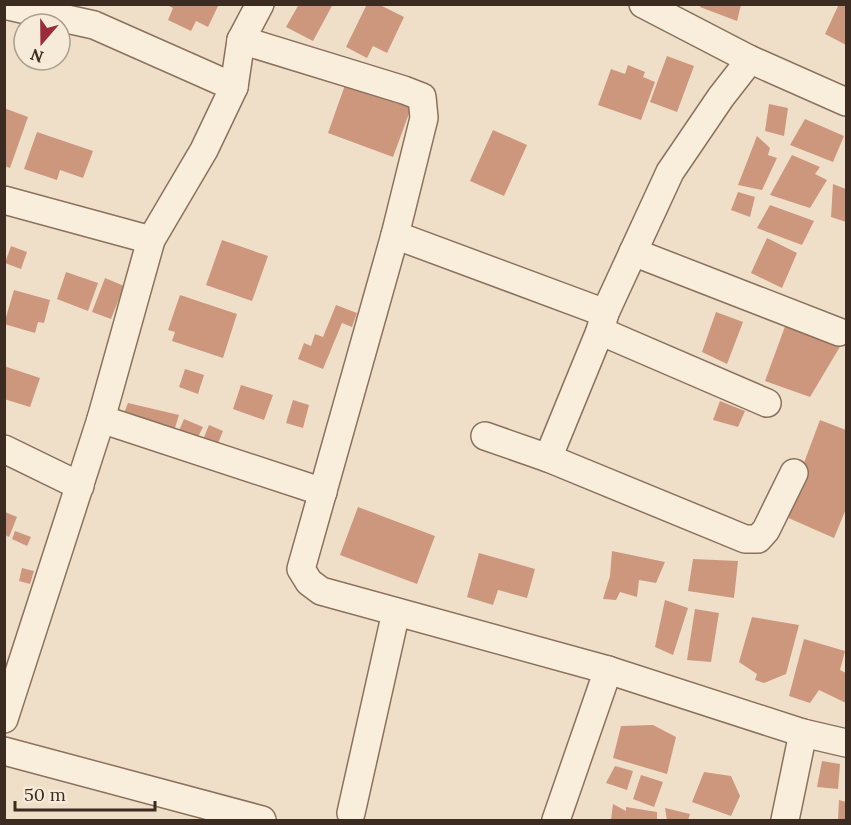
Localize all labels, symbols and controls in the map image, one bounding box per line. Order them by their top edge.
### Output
north arrow [12,12,72,72]
text: N [28,45,46,68]
scale bar [15,774,154,812]
text: 50 m [24,783,66,806]

